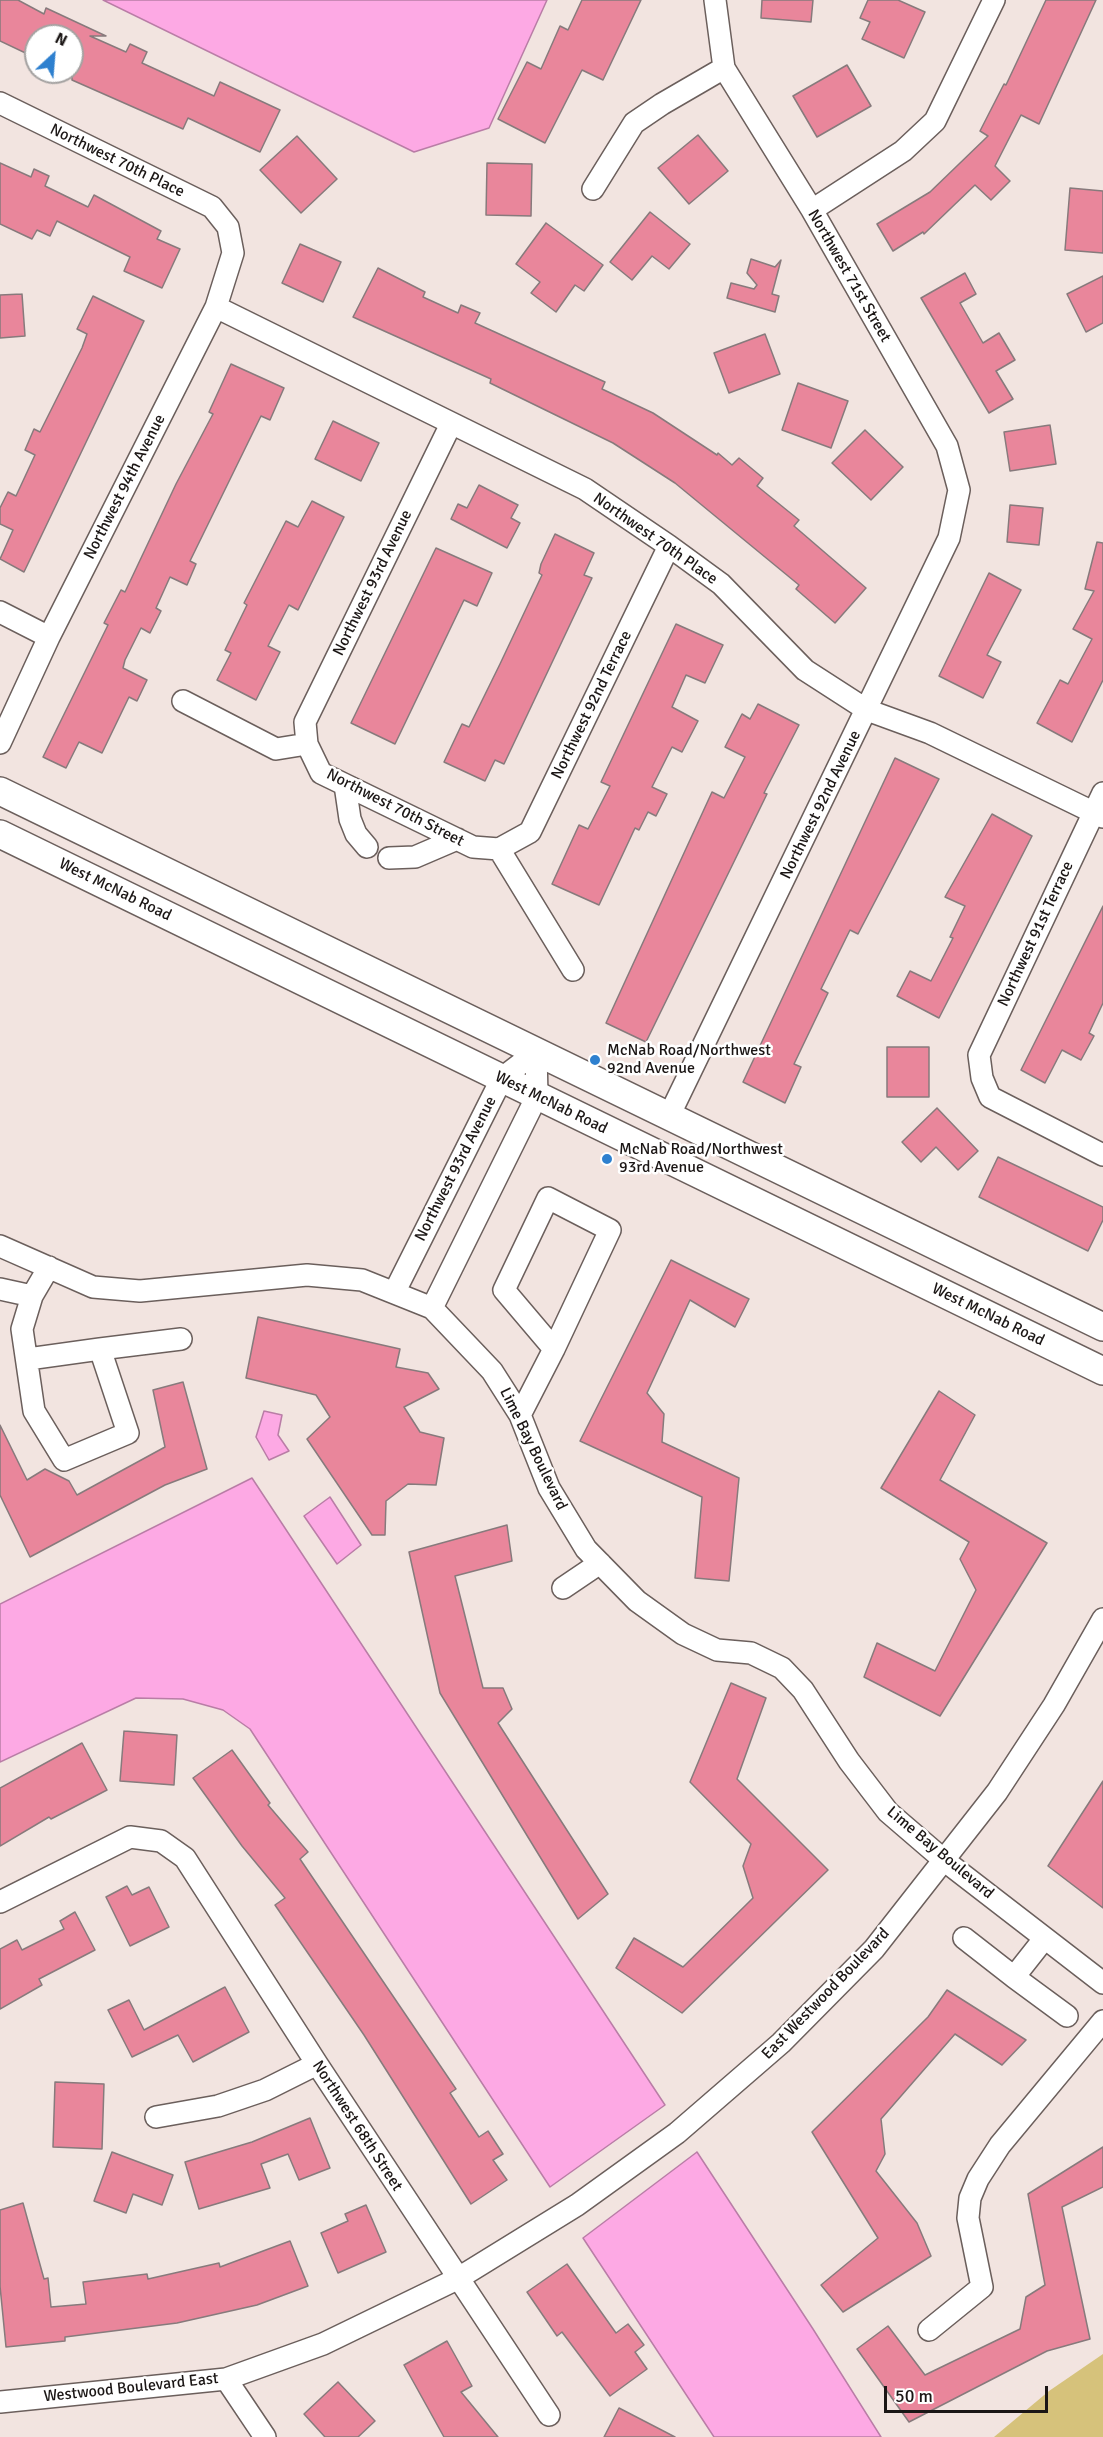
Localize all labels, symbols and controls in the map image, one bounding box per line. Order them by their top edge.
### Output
north arrow [24,24,84,84]
text: N [52,28,70,51]
street label: Northwest 70th Place [47,120,187,202]
street label: Northwest 71st Street [803,206,895,346]
street label: Northwest 94th Avenue [80,411,170,563]
street label: Northwest 70th Place [589,489,721,589]
street label: Northwest 93rd Avenue [329,507,417,659]
street label: Northwest 92nd Terrace [548,628,636,782]
street label: Northwest 92nd Avenue [777,728,865,882]
street label: Northwest 70th Street [323,765,467,851]
street label: West McNab Road [56,854,174,926]
street label: Northwest 91st Terrace [994,858,1078,1010]
place label: McNab Road/Northwest 92nd Avenue [607,1041,771,1079]
marker: McNab Road/Northwest 92nd Avenue [588,1053,602,1067]
street label: West McNab Road [492,1067,610,1139]
street label: Northwest 93rd Avenue [411,1093,501,1245]
place label: McNab Road/Northwest 93rd Avenue [619,1140,783,1178]
marker: McNab Road/Northwest 93rd Avenue [600,1152,614,1166]
street label: West McNab Road [929,1279,1047,1351]
street label: Lime Bay Boulevard [495,1385,571,1513]
street label: Lime Bay Boulevard [883,1803,997,1903]
street label: East Westwood Boulevard [758,1924,894,2064]
street label: Northwest 68th Street [308,2057,406,2195]
street label: Westwood Boulevard East [43,2369,219,2407]
scale bar [887,2374,1050,2412]
text: 50 m [895,2385,933,2407]

